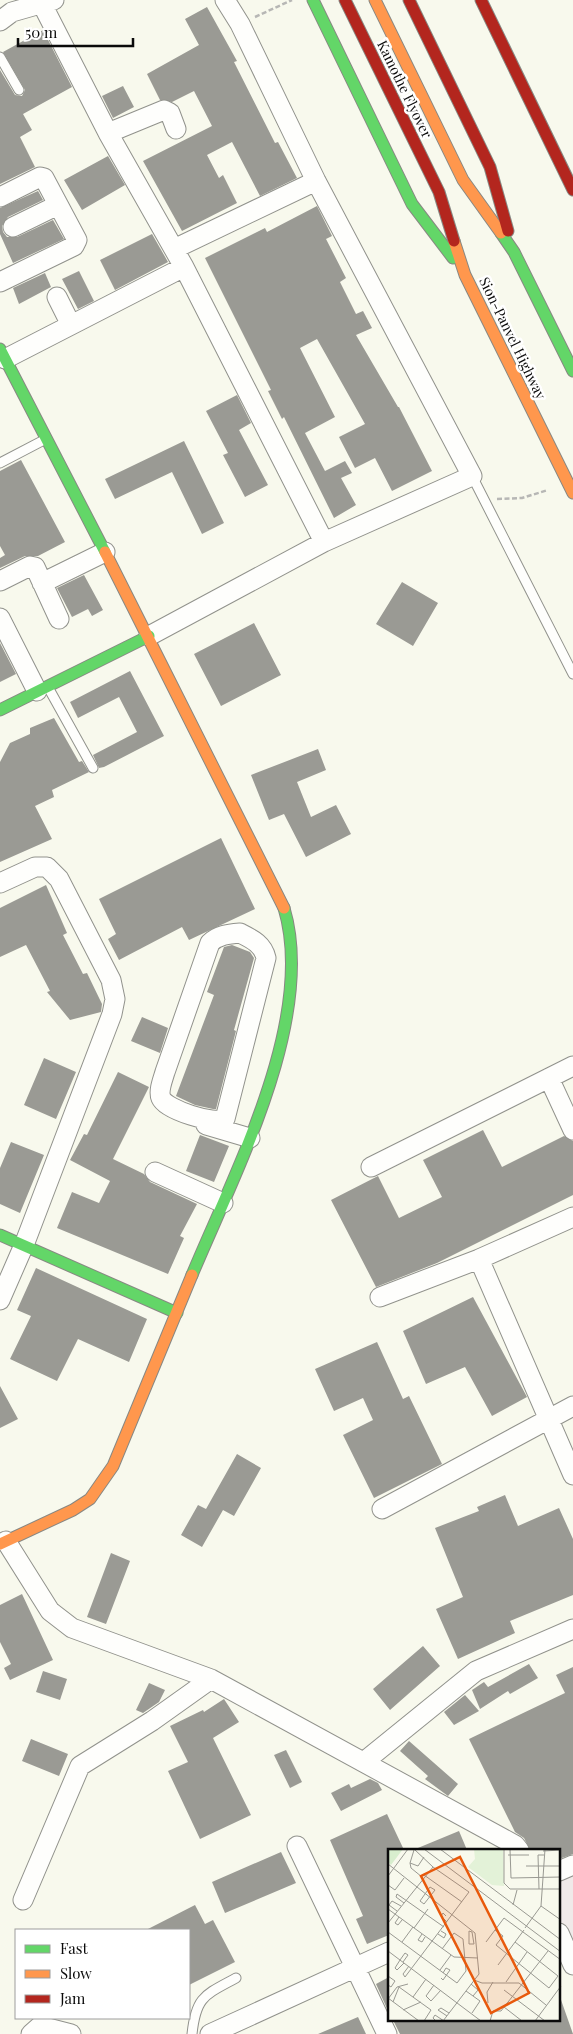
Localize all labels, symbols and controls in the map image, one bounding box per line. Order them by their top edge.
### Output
scale bar [18,15,132,47]
text: 50 m [25,22,58,42]
street label: Kamothe Flyover [373,37,437,142]
street label: Sion-Panvel Highway [475,274,551,402]
inset map [388,1849,560,2022]
legend [15,1929,190,2019]
text: Fast [60,1938,89,1958]
text: Slow [60,1963,92,1983]
text: Jam [59,1988,86,2008]

